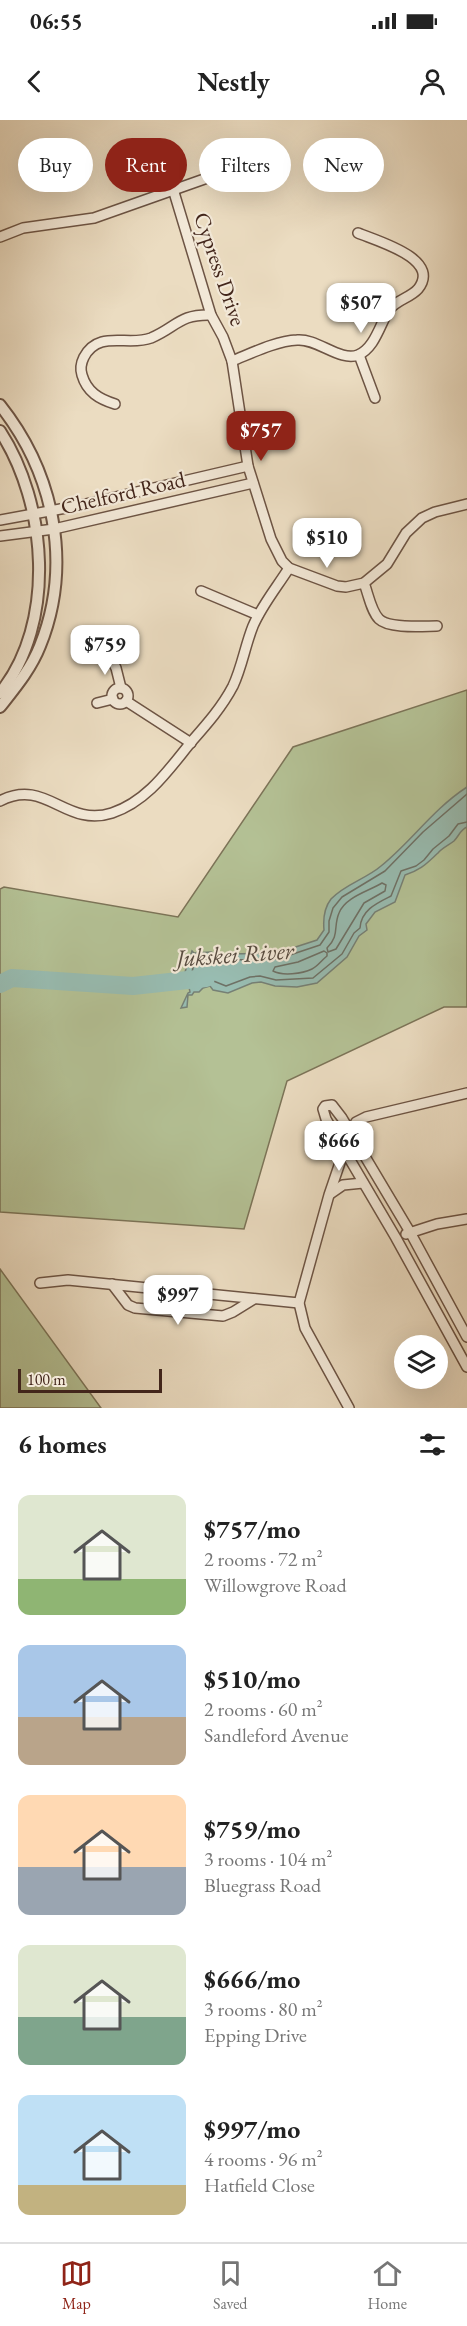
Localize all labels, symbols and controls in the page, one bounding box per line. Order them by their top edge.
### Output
text: 06:55 [30,7,83,36]
text: Nestly [197,64,270,99]
icon: back [18,65,51,98]
icon: person [416,65,449,98]
chip: Buy [18,138,93,192]
chip: Rent [105,138,187,192]
chip: Filters [199,138,291,192]
chip: New [303,138,384,192]
street label: Cypress Drive [187,208,253,330]
pin: $507 [325,283,397,334]
text: $507 [341,289,381,315]
pin: $757 [225,411,297,462]
text: $757 [241,417,281,443]
street label: Chelford Road [58,464,189,521]
pin: $510 [291,518,363,569]
text: $510 [307,524,347,550]
pin: $759 [69,625,141,676]
text: $759 [85,631,125,657]
water label: Jukskei River [170,934,297,974]
pin: $666 [303,1121,375,1172]
text: $666 [319,1127,359,1153]
pin: $997 [142,1275,214,1326]
text: $997 [158,1281,198,1307]
map controls [394,1335,448,1389]
button: layers [394,1335,448,1389]
scale bar [18,1366,162,1394]
text: 100 m [27,1369,66,1390]
text: 6 homes [18,1427,107,1461]
icon: filters [416,1428,449,1461]
text: $757/mo [204,1512,300,1546]
icon: home [66,1519,138,1591]
text: 2 rooms · 72 m² [204,1546,323,1572]
text: Willowgrove Road [204,1572,347,1598]
text: $510/mo [204,1662,300,1696]
icon: home [66,1669,138,1741]
text: 2 rooms · 60 m² [204,1696,323,1722]
text: Sandleford Avenue [204,1722,349,1748]
text: $759/mo [204,1812,300,1846]
icon: home [66,1819,138,1891]
text: 3 rooms · 104 m² [204,1846,332,1872]
text: Bluegrass Road [204,1872,321,1898]
text: $666/mo [204,1962,300,1996]
icon: home [66,1969,138,2041]
text: 3 rooms · 80 m² [204,1996,323,2022]
text: Epping Drive [204,2022,307,2048]
text: $997/mo [204,2112,300,2146]
icon: home [66,2119,138,2191]
text: 4 rooms · 96 m² [204,2146,323,2172]
text: Hatfield Close [204,2172,315,2198]
tab: Map [60,2257,93,2314]
tab: Saved [213,2257,247,2314]
tab: Home [367,2257,407,2314]

